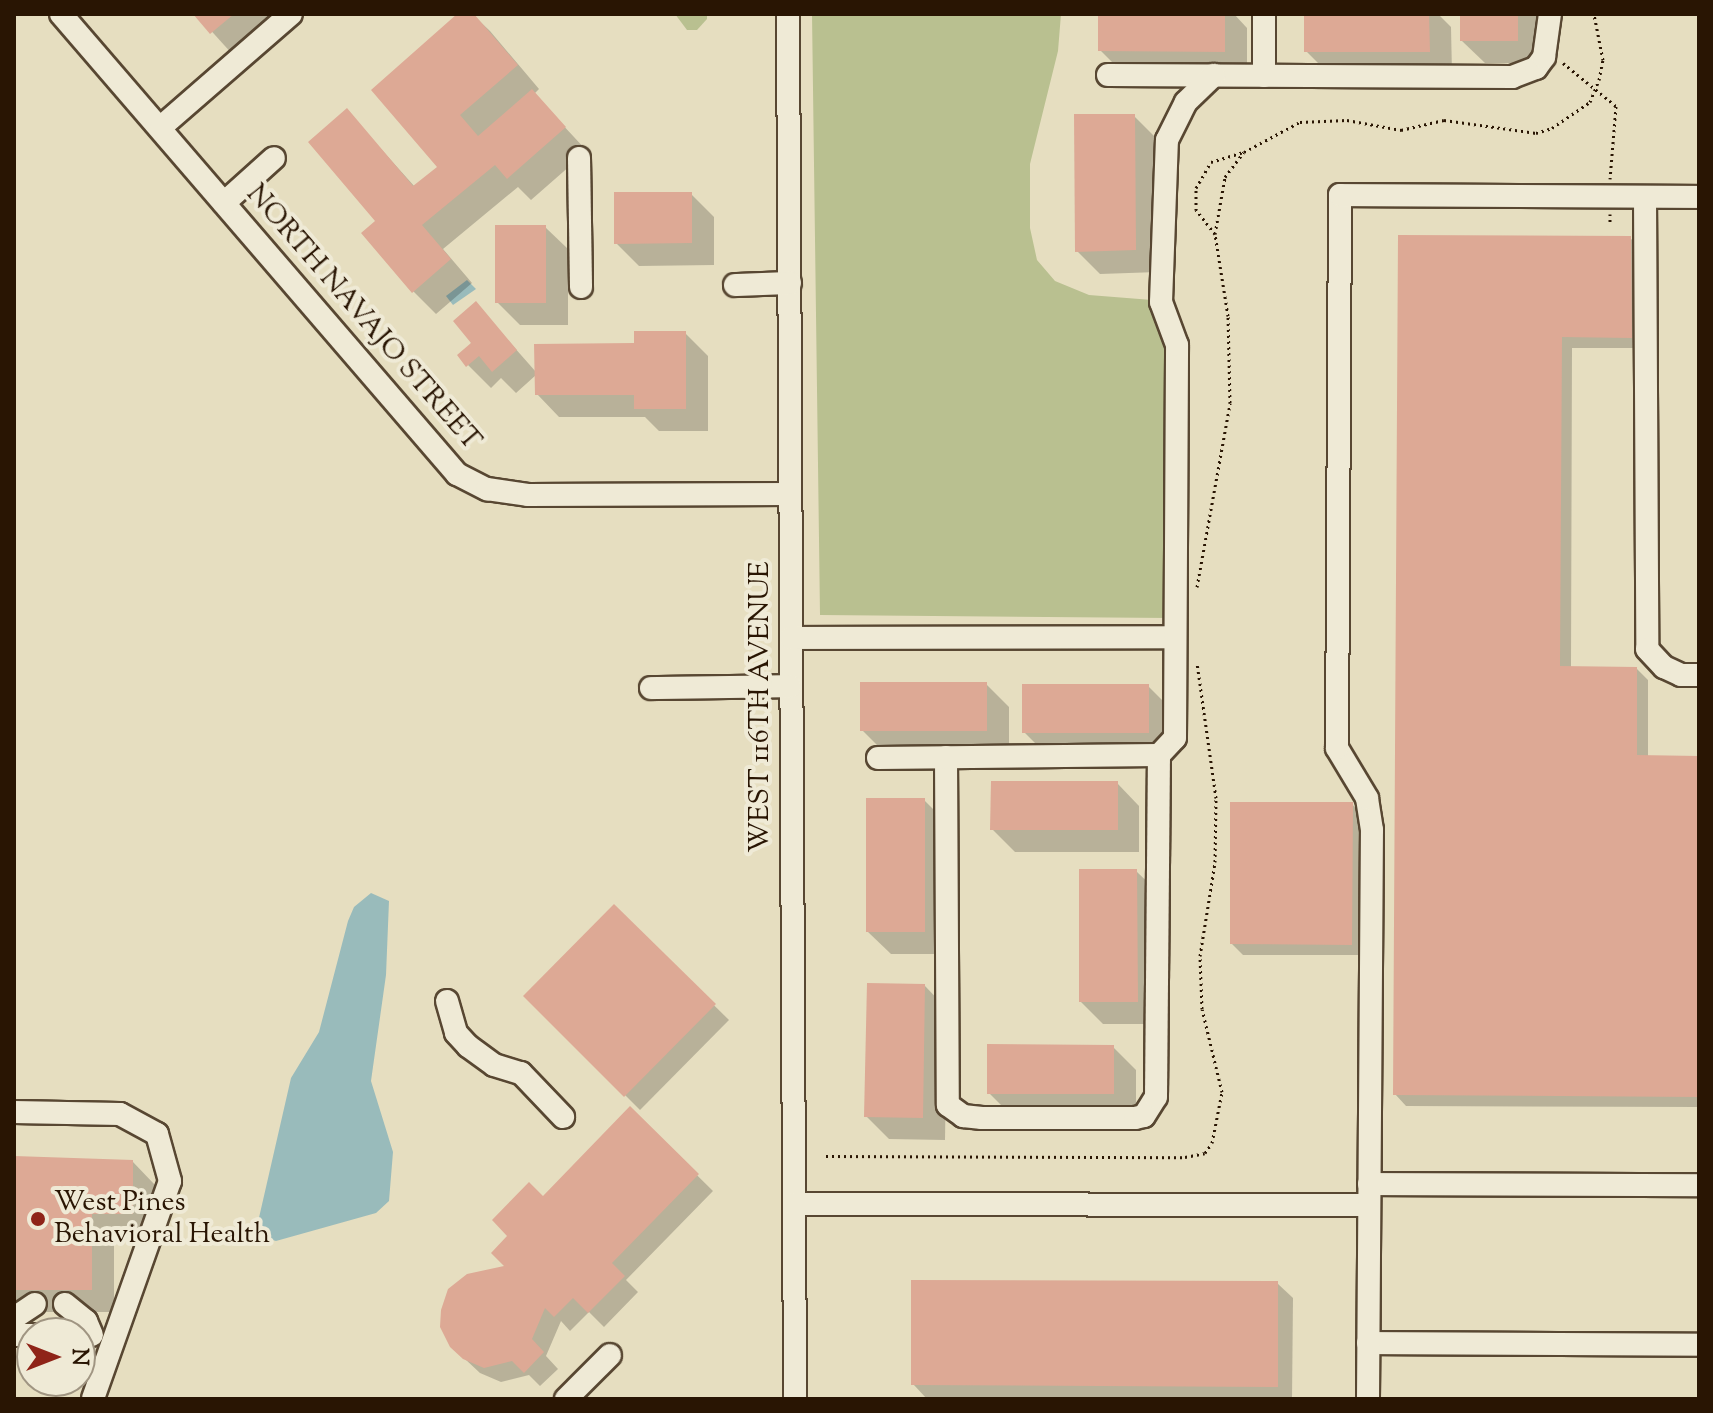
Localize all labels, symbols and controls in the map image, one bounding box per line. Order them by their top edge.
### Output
street label: NORTH NAVAJO STREET [238,178,488,458]
street label: WEST 116TH AVENUE [744,561,778,853]
place label: West Pines Behavioral Health [54,1186,270,1252]
marker: West Pines Behavioral Health [29,1210,47,1228]
north arrow [16,1317,96,1397]
text: N [62,1348,94,1366]

